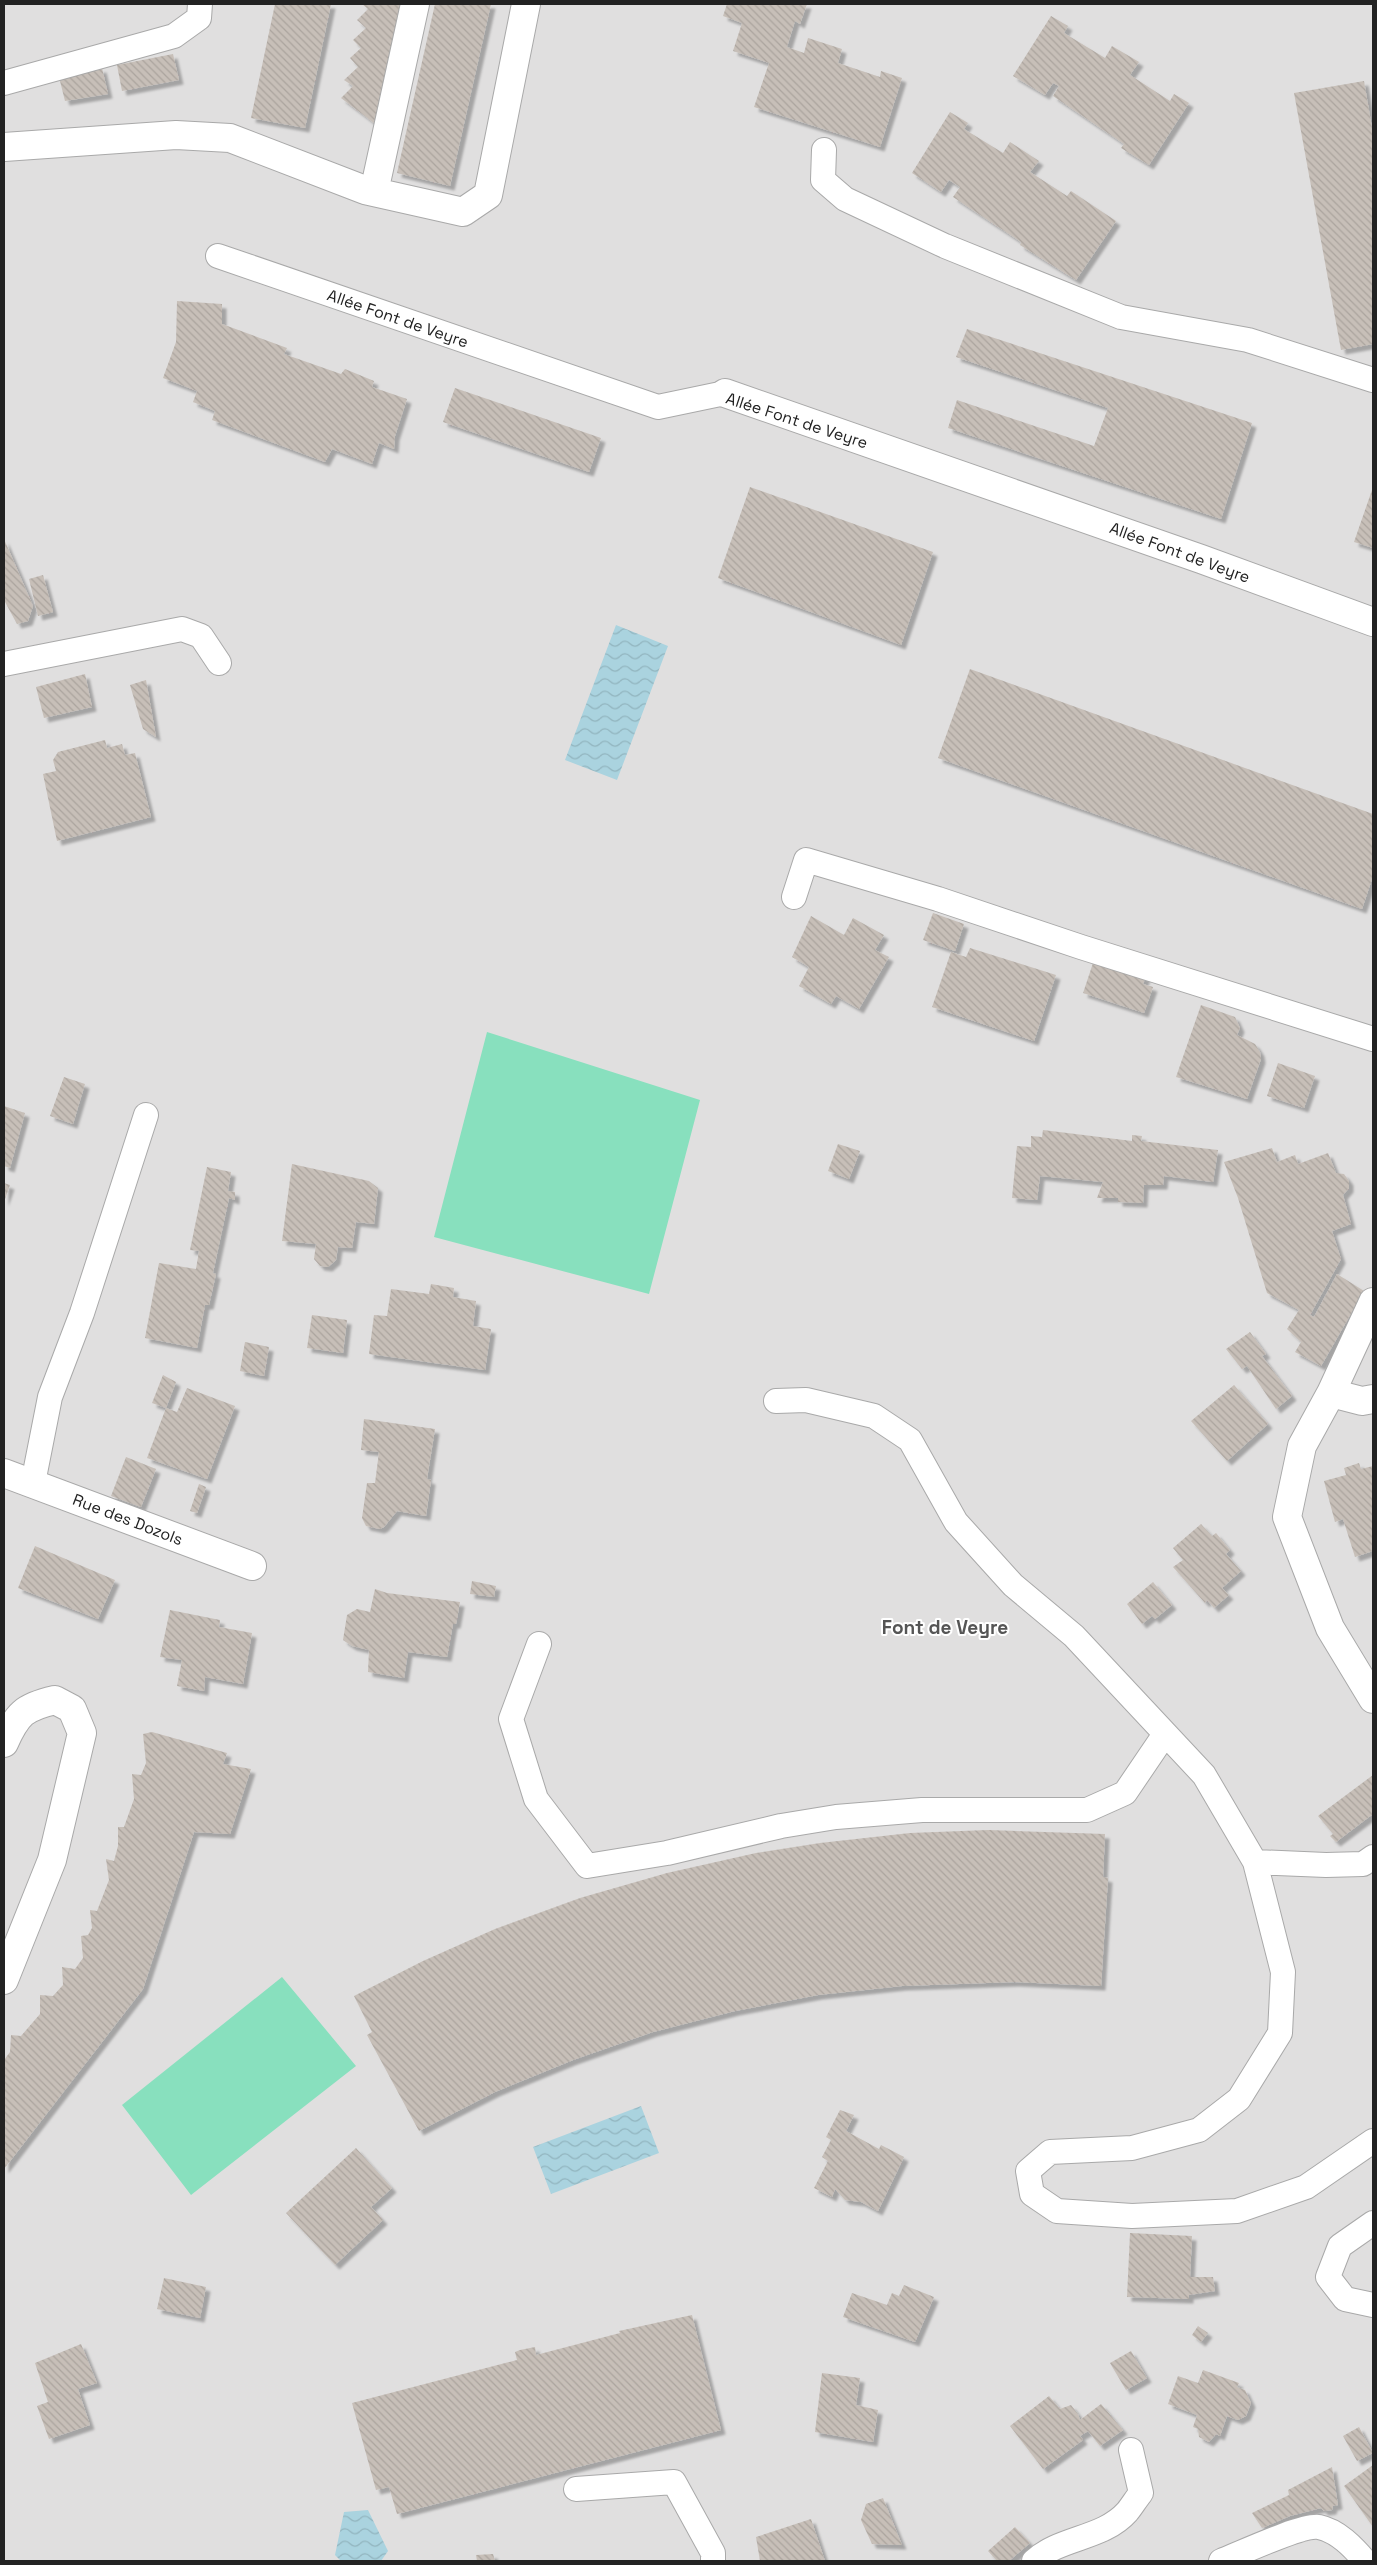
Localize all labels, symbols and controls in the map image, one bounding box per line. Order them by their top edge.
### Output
street label: Allée Font de Veyre [324,284,471,352]
street label: Allée Font de Veyre [723,388,870,453]
street label: Allée Font de Veyre [1107,517,1253,588]
street label: Rue des Dozols [70,1489,186,1550]
district label: Font de Veyre [882,1615,1008,1640]

